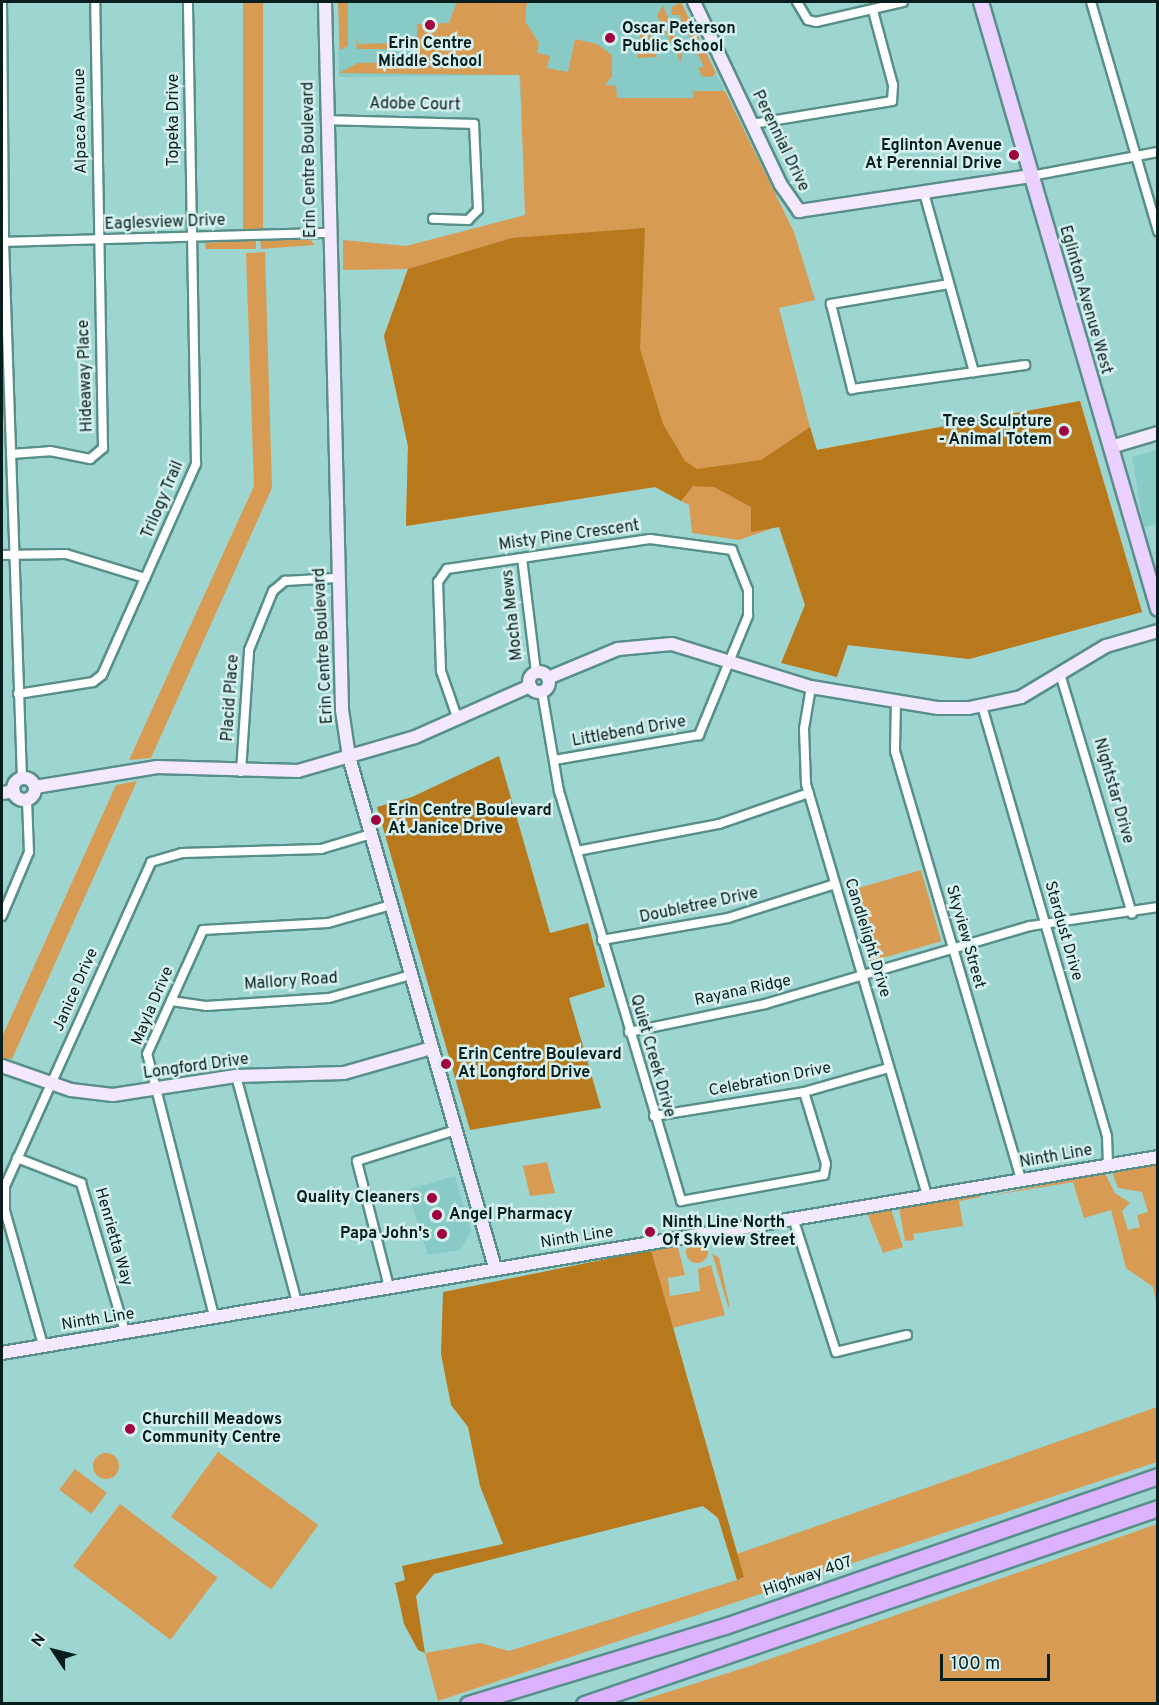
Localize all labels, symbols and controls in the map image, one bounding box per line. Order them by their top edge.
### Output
marker: Erin Centre Middle School [423,18,437,32]
place label: Oscar Peterson Public School [622,19,736,57]
marker: Oscar Peterson Public School [603,31,617,45]
place label: Erin Centre Middle School [378,34,482,72]
street label: Alpaca Avenue [70,68,92,174]
street label: Topeka Drive [164,74,184,166]
street label: Erin Centre Boulevard [299,82,321,238]
street label: Perennial Drive [747,87,813,195]
street label: Adobe Court [369,95,461,115]
place label: Eglinton Avenue At Perennial Drive [865,136,1002,174]
marker: Eglinton Avenue At Perennial Drive [1007,148,1021,162]
street label: Eaglesview Drive [104,211,226,235]
street label: Eglinton Avenue West [1054,223,1116,377]
street label: Hideaway Place [74,319,98,433]
place label: Tree Sculpture - Animal Totem [938,412,1052,450]
marker: Tree Sculpture - Animal Totem [1057,424,1071,438]
street label: Trilogy Trail [138,458,188,542]
street label: Misty Pine Crescent [498,517,640,555]
street label: Erin Centre Boulevard [310,567,338,725]
street label: Mocha Mews [499,568,527,662]
street label: Placid Place [218,654,244,742]
street label: Littlebend Drive [571,713,687,751]
street label: Nightstar Drive [1089,736,1137,846]
place label: Erin Centre Boulevard At Janice Drive [388,801,552,839]
marker: Erin Centre Boulevard At Janice Drive [369,813,383,827]
street label: Candlelight Drive [840,876,894,1000]
street label: Stardust Drive [1040,879,1086,983]
street label: Skyview Street [941,883,989,991]
street label: Doubletree Drive [638,884,760,928]
street label: Janice Drive [49,946,103,1034]
street label: Mayla Drive [128,964,178,1048]
street label: Mallory Road [244,969,338,995]
street label: Rayana Ridge [693,971,793,1011]
street label: Quiet Creek Drive [625,992,679,1120]
place label: Erin Centre Boulevard At Longford Drive [458,1045,622,1083]
street label: Longford Drive [142,1050,250,1084]
marker: Erin Centre Boulevard At Longford Drive [439,1057,453,1071]
street label: Celebration Drive [707,1059,833,1101]
street label: Ninth Line [1018,1141,1094,1173]
street label: Henrietta Way [90,1186,136,1288]
place label: Quality Cleaners [296,1188,420,1208]
marker: Quality Cleaners [425,1191,439,1205]
place label: Angel Pharmacy [449,1205,572,1225]
marker: Angel Pharmacy [430,1208,444,1222]
place label: Ninth Line North Of Skyview Street [662,1213,795,1251]
street label: Ninth Line [539,1223,615,1253]
place label: Papa John's [340,1224,430,1244]
marker: Ninth Line North Of Skyview Street [643,1225,657,1239]
marker: Papa John's [435,1227,449,1241]
street label: Ninth Line [60,1305,136,1335]
place label: Churchill Meadows Community Centre [142,1410,282,1448]
marker: Churchill Meadows Community Centre [123,1422,137,1436]
street label: Highway 407 [761,1553,855,1601]
north arrow [24,1621,84,1681]
text: N [28,1630,51,1651]
scale bar [943,1642,1052,1680]
text: 100 m [951,1653,1000,1676]

